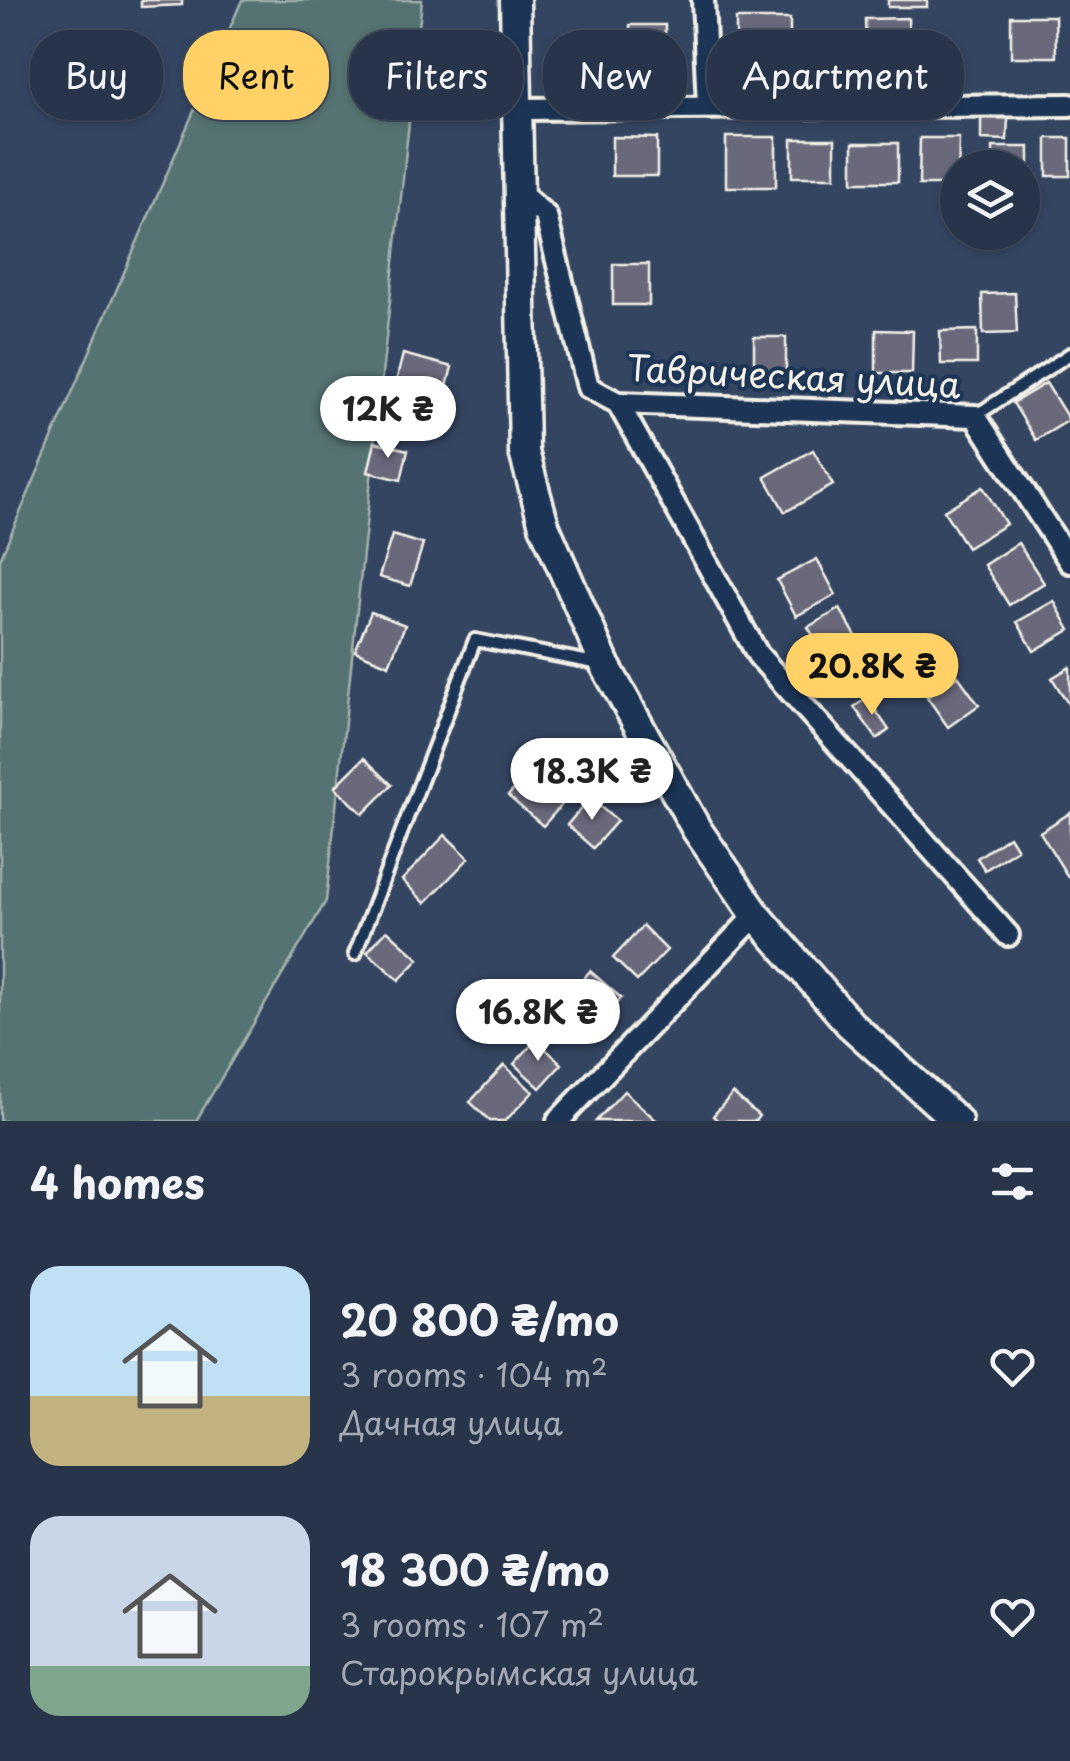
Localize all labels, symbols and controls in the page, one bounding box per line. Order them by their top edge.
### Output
chip: Buy [30,30,163,120]
chip: Rent [183,30,329,120]
chip: Filters [349,30,523,120]
chip: New [543,30,687,120]
chip: Apartment [707,30,964,120]
map controls [940,150,1040,250]
button: layers [940,150,1040,250]
street label: Таврическая улица [626,340,962,410]
pin: 12K ₴ [318,376,458,461]
text: 12K ₴ [342,384,434,432]
pin: 20.8K ₴ [780,633,964,718]
text: 20.8K ₴ [807,641,937,689]
pin: 18.3K ₴ [500,738,684,823]
text: 18.3K ₴ [532,746,652,794]
pin: 16.8K ₴ [446,979,630,1064]
text: 16.8K ₴ [478,987,598,1035]
text: 4 homes [30,1150,205,1213]
icon: filters [985,1154,1040,1209]
text: 20 800 ₴/mo [340,1287,619,1350]
icon: home [110,1306,230,1426]
icon: heart [985,1339,1040,1394]
text: 3 rooms · 104 m² [340,1350,608,1398]
text: Дачная улица [340,1398,563,1446]
text: 18 300 ₴/mo [340,1537,609,1600]
icon: home [110,1556,230,1676]
icon: heart [985,1589,1040,1644]
text: 3 rooms · 107 m² [340,1600,604,1648]
text: Старокрымская улица [340,1648,698,1696]

